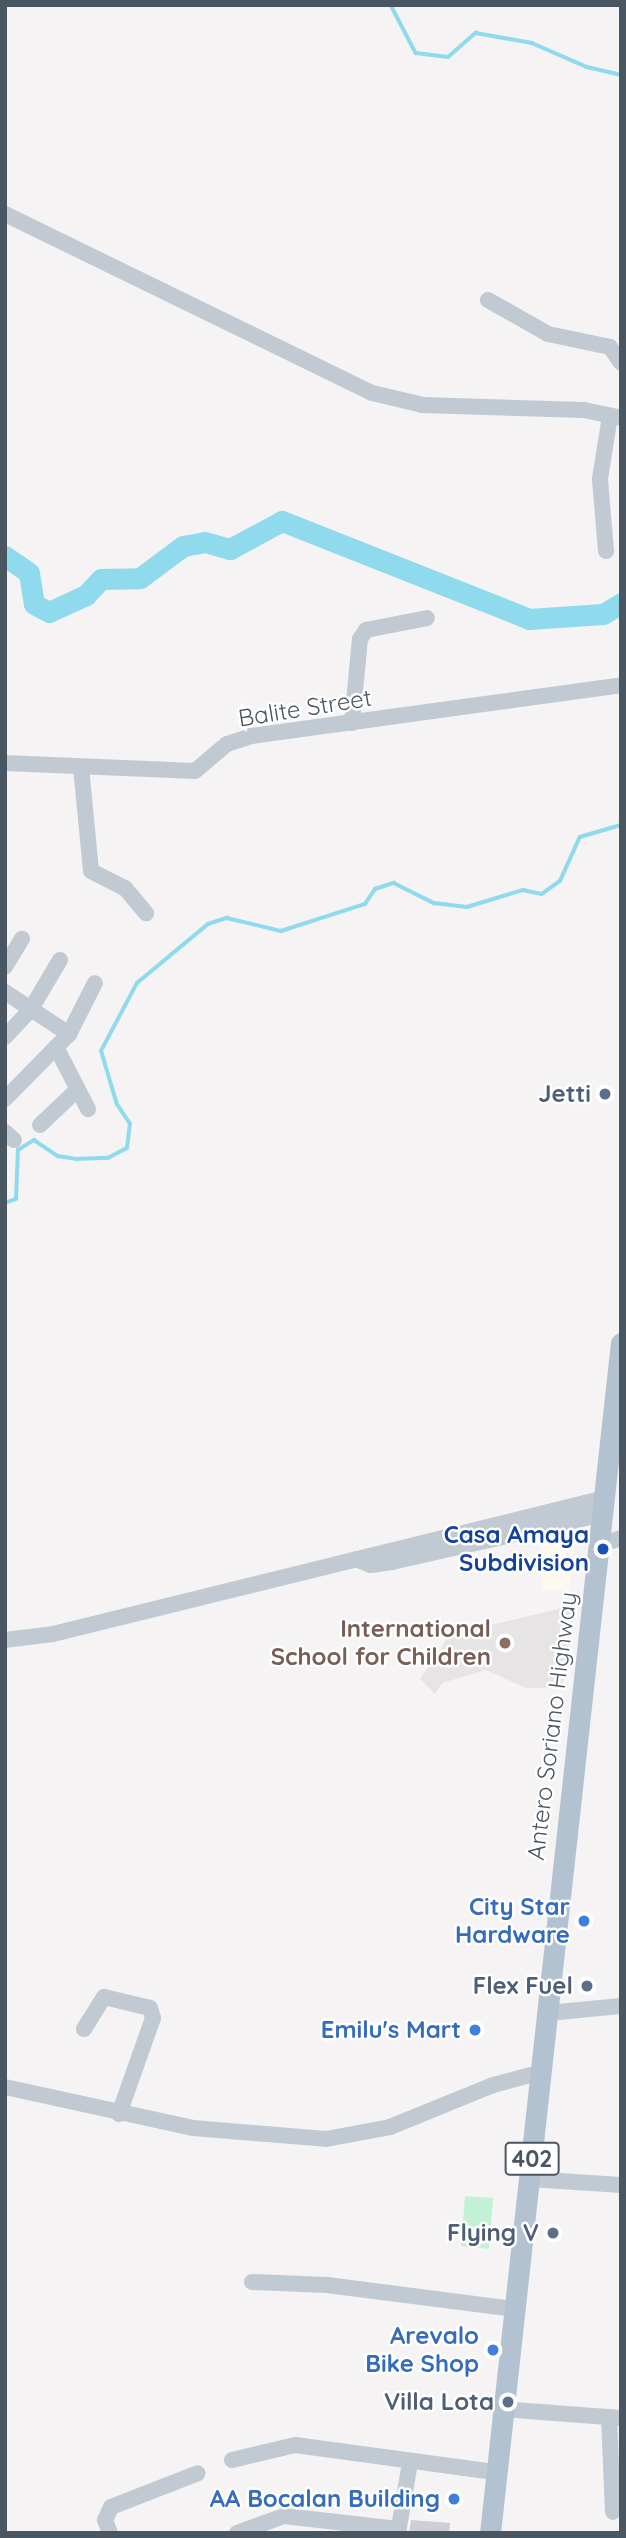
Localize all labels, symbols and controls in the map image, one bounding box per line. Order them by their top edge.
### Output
street label: Balite Street [236,683,374,733]
place label: Jetti [538,1080,591,1108]
marker: Jetti [597,1086,613,1102]
place label: Casa Amaya Subdivision [444,1521,589,1577]
marker: Casa Amaya Subdivision [595,1541,611,1557]
street label: Antero Soriano Highway [521,1590,583,1862]
place label: International School for Children [271,1615,491,1671]
marker: International School for Children [497,1635,513,1651]
place label: City Star Hardware [455,1893,570,1949]
marker: City Star Hardware [576,1913,592,1929]
place label: Flex Fuel [473,1972,573,2000]
marker: Flex Fuel [579,1978,595,1994]
place label: Emilu's Mart [321,2016,461,2044]
marker: Emilu's Mart [467,2022,483,2038]
road number: 402 [504,2140,560,2178]
place label: Flying V [447,2219,539,2247]
marker: Flying V [545,2225,561,2241]
place label: Arevalo Bike Shop [365,2322,479,2378]
marker: Arevalo Bike Shop [485,2342,501,2358]
place label: Villa Lota [384,2388,494,2416]
marker: Villa Lota [500,2394,516,2410]
place label: AA Bocalan Building [210,2485,440,2513]
marker: AA Bocalan Building [446,2491,462,2507]

